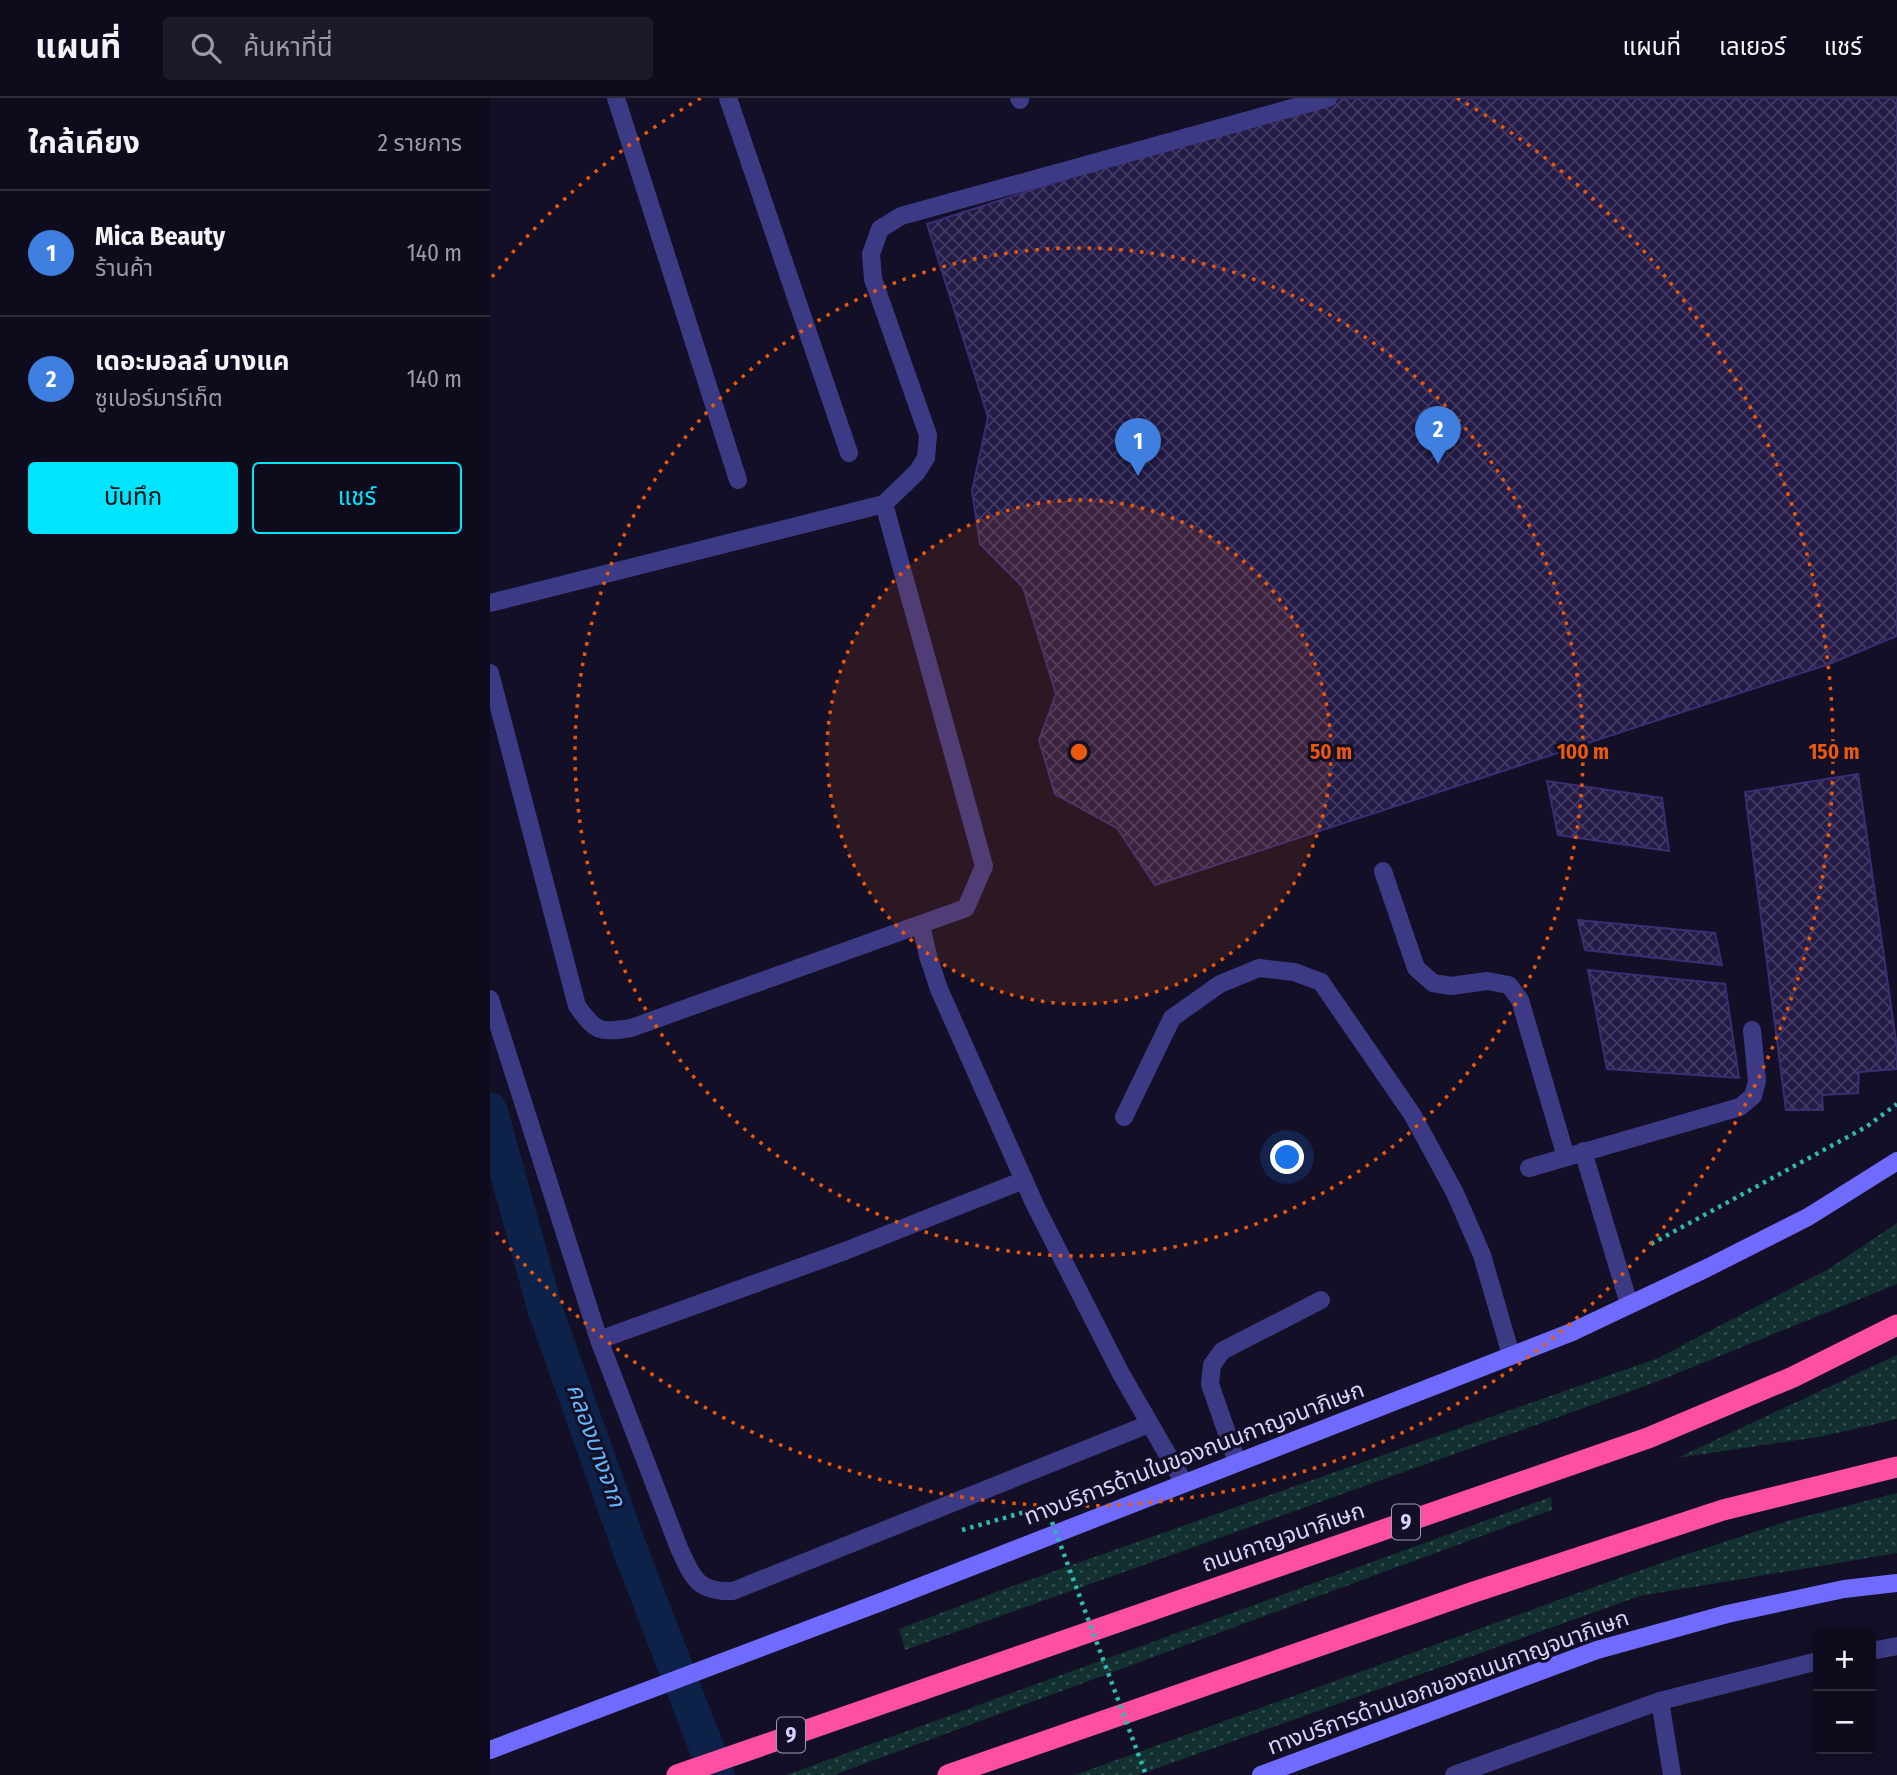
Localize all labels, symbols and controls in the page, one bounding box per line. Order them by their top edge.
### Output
search box [163,17,653,80]
text: แผนที่ [35,27,121,67]
icon: search [187,29,225,67]
text: ค้นหาที่นี่ [243,32,333,63]
text: แผนที่ [1623,33,1681,61]
text: เลเยอร์ [1719,33,1786,61]
text: แชร์ [1824,33,1862,61]
text: ใกล้เคียง [28,125,140,161]
text: 2 รายการ [378,129,462,157]
text: Mica Beauty [95,221,225,252]
text: 1 [46,239,56,267]
text: 140 m [407,239,462,267]
text: ร้านค้า [95,254,153,282]
text: เดอะมอลล์ บางแค [95,346,289,377]
text: 2 [46,365,56,393]
text: 140 m [407,365,462,393]
text: ซูเปอร์มาร์เก็ต [95,384,223,412]
pin: 2 [1415,406,1461,464]
pin: 1 [1115,418,1161,476]
button: บันทึก [28,462,238,534]
button: แชร์ [252,462,462,534]
text: 50 m [1310,739,1352,765]
text: 100 m [1557,739,1609,765]
text: 150 m [1808,739,1860,765]
centre of rings [1067,740,1091,764]
your location [1270,1140,1304,1174]
street label: ทางบริการด้านในของถนนกาญจนาภิเษก [1020,1375,1368,1531]
water label: คลองบางจาก [561,1380,632,1512]
street label: ถนนกาญจนาภิเษก [1198,1496,1368,1578]
road number: 9 [1392,1504,1420,1540]
street label: ทางบริการด้านนอกของถนนกาญจนาภิเษก [1263,1603,1633,1761]
map controls [1813,1628,1876,1754]
button: + [1813,1628,1876,1691]
button: − [1813,1691,1876,1754]
road number: 9 [777,1718,805,1752]

